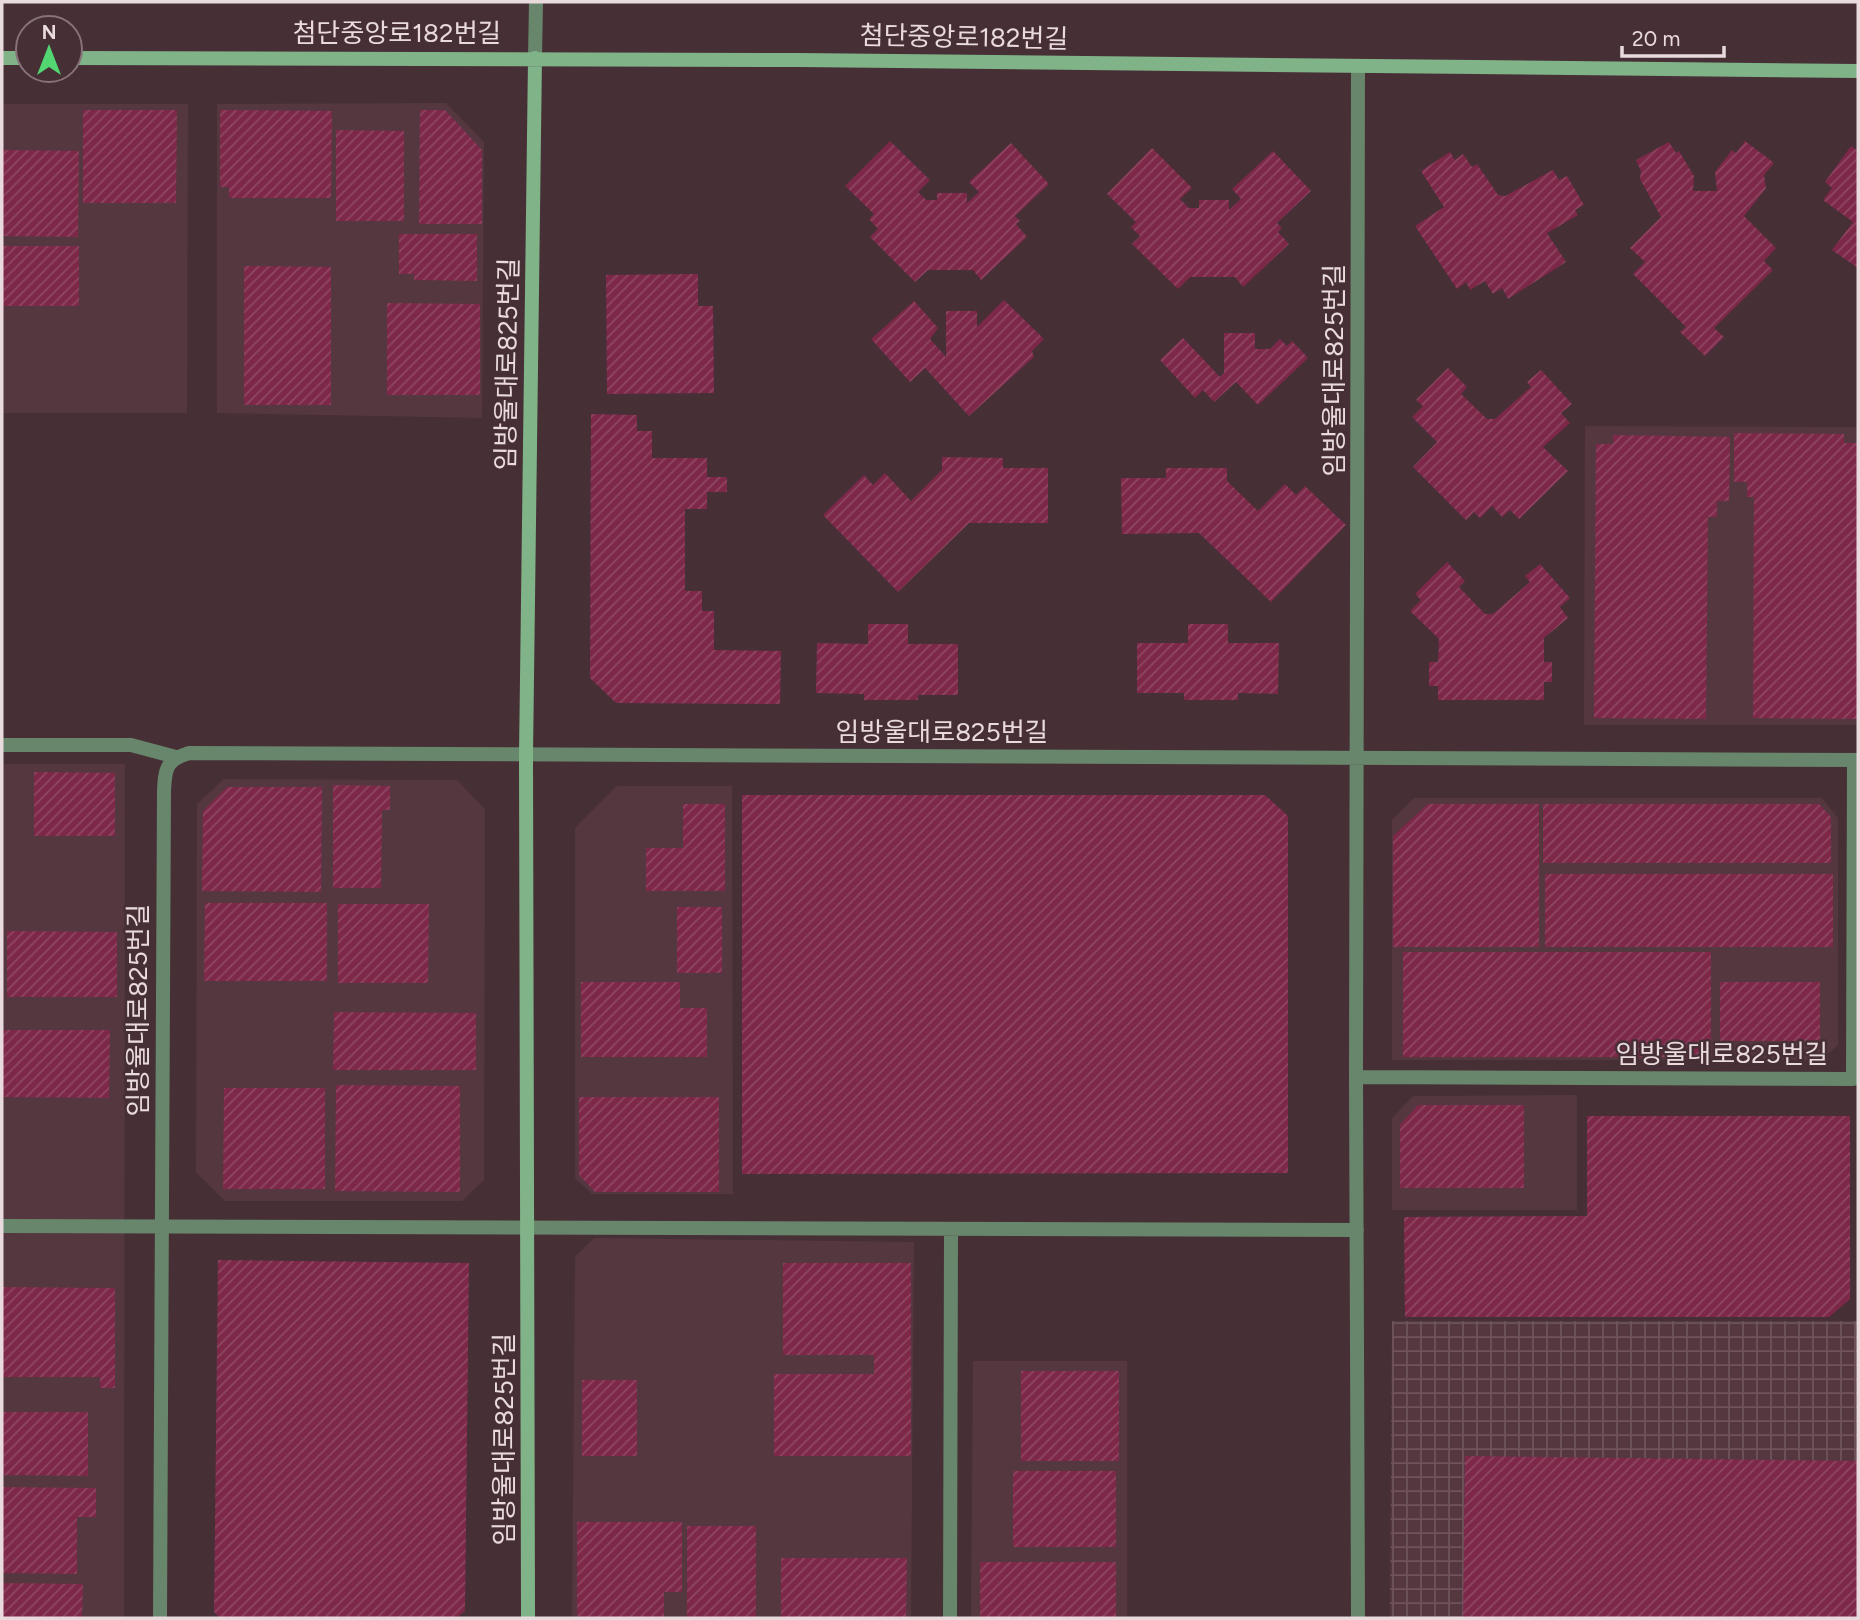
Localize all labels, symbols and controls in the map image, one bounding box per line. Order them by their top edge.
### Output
north arrow [14,14,84,84]
scale bar [1622,14,1724,58]
street label: 첨단중앙로182번길 [293,17,501,49]
street label: 첨단중앙로182번길 [859,19,1069,55]
text: N [42,21,56,44]
text: 20 m [1632,26,1680,51]
street label: 임방울대로825번길 [489,257,525,471]
street label: 임방울대로825번길 [1318,264,1350,476]
street label: 임방울대로825번길 [836,716,1048,748]
street label: 임방울대로825번길 [122,904,154,1116]
street label: 임방울대로825번길 [1616,1038,1828,1070]
street label: 임방울대로825번길 [488,1333,520,1545]

